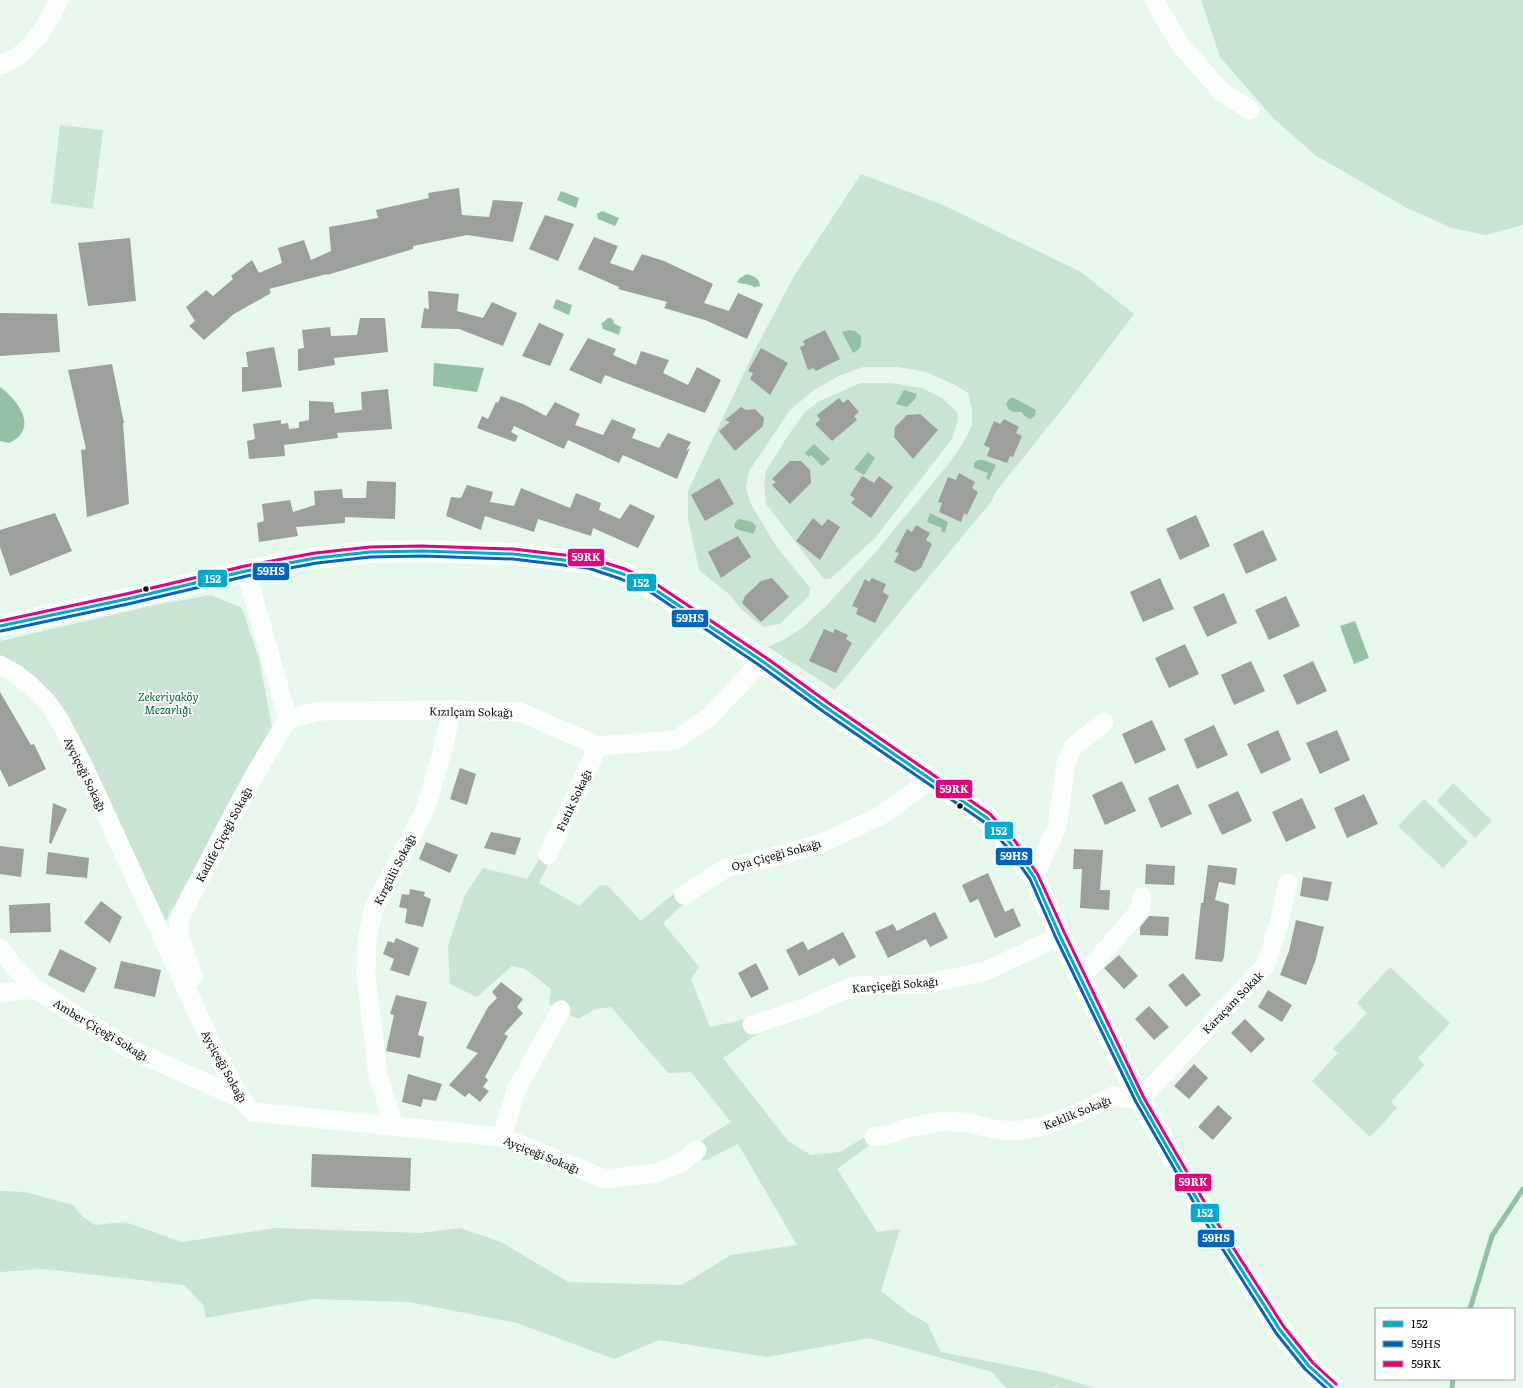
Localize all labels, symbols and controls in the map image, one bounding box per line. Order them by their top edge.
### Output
line badge: 59RK [567,548,605,567]
text: 59RK [571,548,601,564]
line badge: 59HS [252,562,290,581]
text: 59HS [257,562,285,578]
line badge: 152 [197,569,228,588]
text: 152 [205,570,221,586]
line badge: 152 [626,573,657,592]
text: 152 [633,574,649,590]
unlabelled marker [141,584,151,594]
line badge: 59HS [671,609,709,628]
text: 59HS [676,609,704,625]
park label: Zekeriyaköy Mezarlığı [138,688,198,717]
street label: Kızılçam Sokağı [429,702,513,720]
street label: Ayçiçeği Sokağı [61,734,111,814]
street label: Fıstık Sokağı [552,766,595,834]
line badge: 59RK [935,779,973,799]
text: 59RK [939,780,969,796]
street label: Kadife Çiçeği Sokağı [191,783,255,885]
unlabelled marker [955,801,965,811]
line badge: 152 [984,821,1014,840]
text: 152 [991,822,1007,838]
street label: Kırgülü Sokağı [369,830,419,907]
street label: Oya Çiçeği Sokağı [729,834,823,874]
line badge: 59HS [995,847,1033,866]
text: 59HS [1000,847,1028,863]
street label: Karaçam Sokak [1198,967,1266,1037]
street label: Karçiçeği Sokağı [851,972,939,996]
street label: Amber Çiçeği Sokağı [51,994,152,1064]
street label: Ayçiçeği Sokağı [198,1027,252,1105]
street label: Keklik Sokağı [1041,1091,1114,1133]
street label: Ayçiçeği Sokağı [502,1131,583,1177]
line badge: 59RK [1174,1173,1212,1192]
text: 59RK [1178,1173,1208,1189]
line badge: 152 [1190,1203,1220,1223]
text: 152 [1197,1204,1213,1220]
line badge: 59HS [1197,1229,1235,1248]
text: 59HS [1202,1229,1230,1245]
legend [1375,1308,1515,1380]
text: 152 [1411,1314,1428,1332]
text: 59HS [1411,1334,1441,1352]
text: 59RK [1411,1354,1441,1372]

